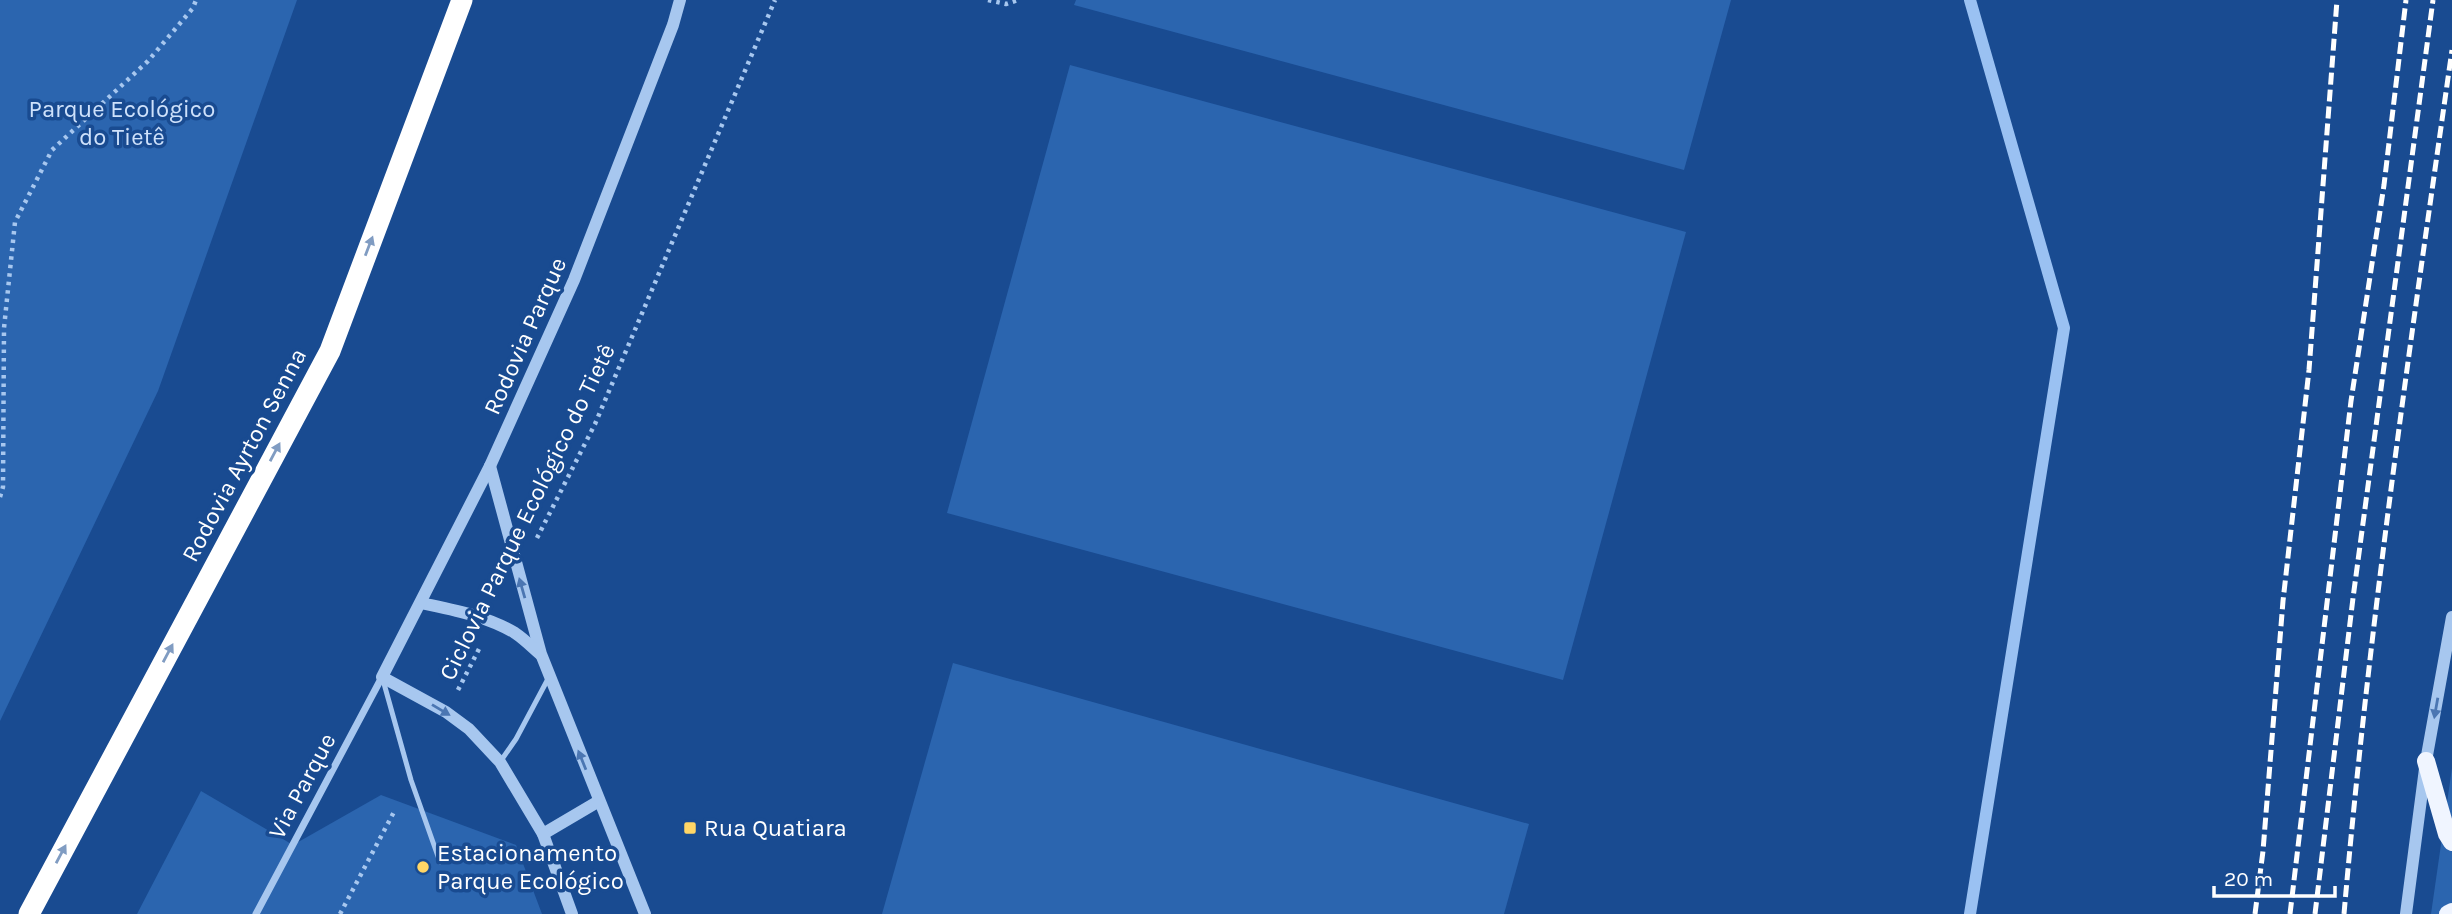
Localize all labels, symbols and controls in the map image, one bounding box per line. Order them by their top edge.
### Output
park label: Parque Ecológico do Tietê [29,95,215,151]
one-way arrow [364,235,375,256]
street label: Rodovia Parque [478,253,572,419]
street label: Ciclovia Parque Ecológico do Tietê [433,339,621,685]
street label: Rodovia Ayrton Senna [176,344,312,566]
one-way arrow [269,442,281,462]
one-way arrow [516,577,526,598]
one-way arrow [162,643,174,663]
one-way arrow [2430,697,2441,719]
one-way arrow [432,704,451,717]
street label: Via Parque [262,728,342,844]
one-way arrow [577,749,588,770]
place label: Rua Quatiara [704,814,847,842]
marker: Rua Quatiara [682,820,698,836]
place label: Estacionamento Parque Ecológico [437,839,624,895]
one-way arrow [55,844,67,864]
scale bar [2214,855,2335,899]
marker: Estacionamento Parque Ecológico [415,859,431,875]
text: 20 m [2224,867,2273,891]

